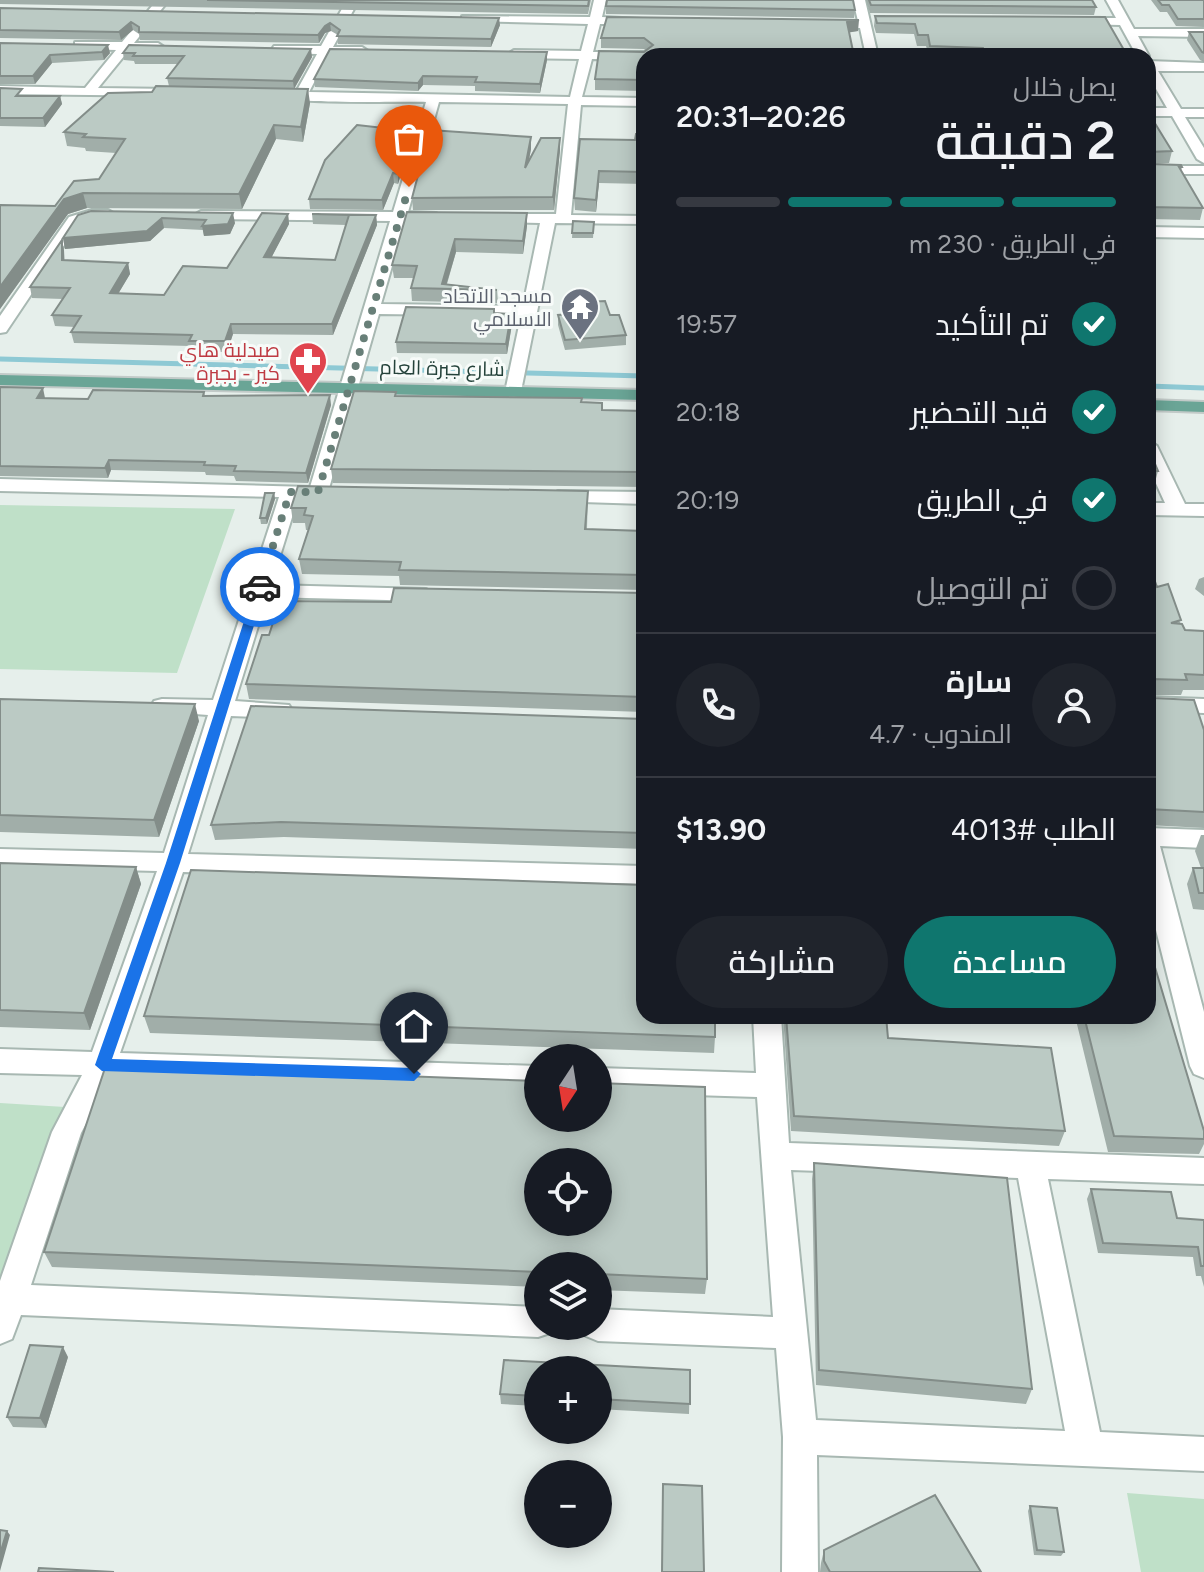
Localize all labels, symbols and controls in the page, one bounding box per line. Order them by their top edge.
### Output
text: يصل خلال [1013,71,1116,103]
text: 20:26–20:31 [676,98,846,135]
pin [375,105,443,187]
text: 2 دقيقة [935,110,1116,172]
icon: bag [387,117,431,161]
text: في الطريق · 230 m [909,228,1116,260]
place label: مسجد الاتحاد الاسلامي [443,284,552,335]
temple icon: مسجد الاتحاد الاسلامي [559,286,601,341]
icon: check [1072,302,1116,346]
text: تم التأكيد [935,306,1048,343]
text: 19:57 [676,308,737,340]
place label: صيدلية هاي كير - بجبرة [179,338,280,385]
pharmacy icon: صيدلية هاي كير - بجبرة [287,340,329,395]
street label: شارع جبرة العام [379,355,505,383]
icon: check [1072,390,1116,434]
text: قيد التحضير [911,394,1048,431]
text: 20:18 [676,396,740,428]
icon: check [1072,478,1116,522]
text: في الطريق [917,482,1048,519]
text: 20:19 [676,484,739,516]
courier [220,547,300,627]
icon: car [238,565,282,609]
text: تم التوصيل [916,570,1048,607]
button: phone [676,663,760,747]
text: سارة [946,663,1012,700]
button: person [1032,663,1116,747]
text: المندوب · 4.7 [869,718,1012,750]
text: $13.90 [676,811,766,848]
text: الطلب #4013 [951,811,1116,848]
button: مشاركة [676,916,888,1008]
button: مساعدة [904,916,1116,1008]
pin [380,992,448,1074]
icon: home [392,1004,436,1048]
north arrow [524,1044,612,1132]
map controls [524,1044,612,1548]
button: locate [524,1148,612,1236]
button: layers [524,1252,612,1340]
button: + [524,1356,612,1444]
button: − [524,1460,612,1548]

